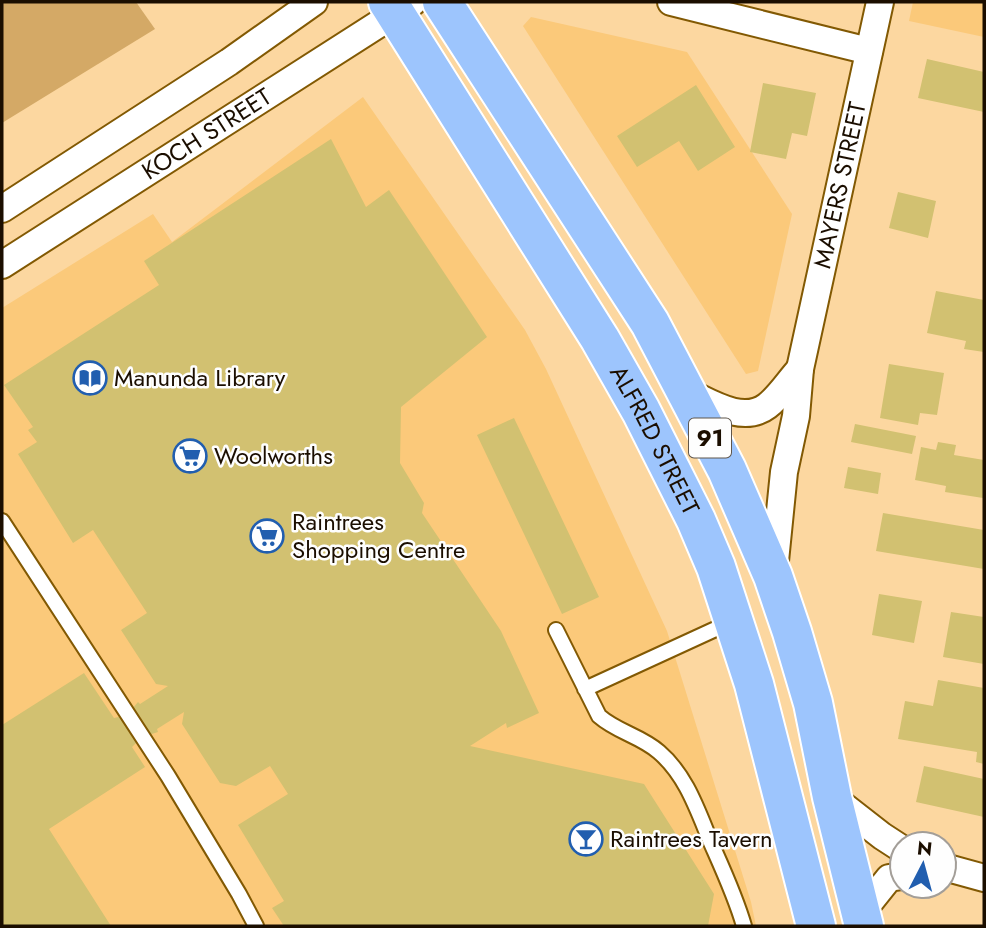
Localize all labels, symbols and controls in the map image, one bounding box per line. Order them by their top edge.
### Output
street label: KOCH STREET [135,79,278,188]
street label: MAYERS STREET [804,99,875,272]
library icon: Manunda Library [71,359,109,397]
street label: ALFRED STREET [601,359,708,521]
place label: Manunda Library [114,360,286,395]
road number: 91 [689,418,731,458]
supermarket icon: Woolworths [171,437,209,475]
place label: Woolworths [214,438,333,473]
place label: Raintrees Shopping Centre [292,504,465,567]
supermarket icon: Raintrees Shopping Centre [248,517,286,555]
bar icon: Raintrees Tavern [567,820,605,858]
place label: Raintrees Tavern [610,821,773,856]
north arrow [888,830,958,900]
text: N [916,834,934,863]

